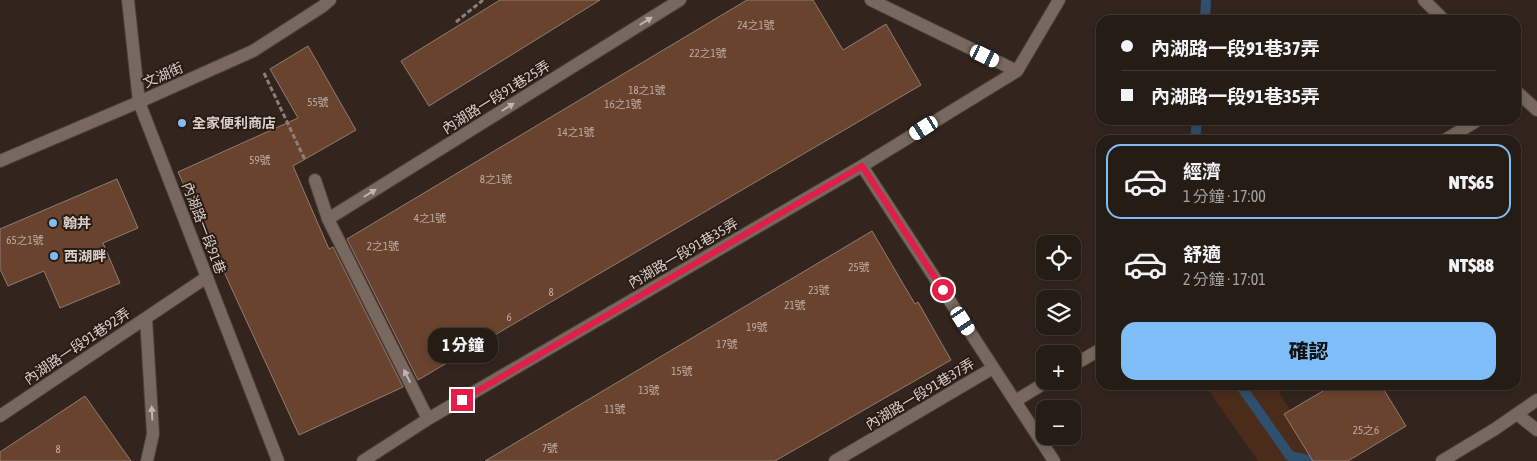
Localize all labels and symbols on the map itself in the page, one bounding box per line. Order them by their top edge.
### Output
one-way arrow [639,17,652,26]
house number: 24之1號 [737,19,775,31]
car [968,43,1001,69]
house number: 22之1號 [689,47,727,59]
street label: 內湖路一段91巷25弄 [439,57,553,137]
street label: 文湖街 [141,59,185,91]
house number: 18之1號 [628,84,666,96]
house number: 55號 [307,96,329,108]
house number: 16之1號 [604,98,642,110]
one-way arrow [501,102,514,112]
car [907,114,940,142]
place label: 全家便利商店 [192,115,276,131]
marker: 全家便利商店 [176,117,188,129]
house number: 14之1號 [557,126,595,138]
house number: 59號 [249,154,271,166]
house number: 8之1號 [480,173,512,185]
street label: 內湖路一段91巷 [179,180,229,276]
one-way arrow [363,188,376,197]
house number: 4之1號 [414,212,446,224]
place label: 翰丼 [63,215,91,231]
street label: 內湖路一段91巷35弄 [625,215,741,291]
marker: 翰丼 [47,217,59,229]
house number: 65之1號 [6,234,44,246]
house number: 2之1號 [367,240,399,252]
place label: 西湖畔 [64,248,106,264]
marker: 西湖畔 [48,250,60,262]
house number: 25號 [848,261,870,273]
route start [932,279,954,301]
house number: 23號 [808,284,830,296]
house number: 8 [548,286,554,298]
house number: 21號 [784,299,806,311]
car [948,304,977,338]
street label: 內湖路一段91巷92弄 [21,305,133,387]
house number: 6 [506,311,512,323]
house number: 19號 [746,321,768,333]
callout: 1 分鐘 [427,328,497,362]
house number: 17號 [716,338,738,350]
street label: 內湖路一段91巷37弄 [863,355,977,433]
house number: 15號 [671,365,693,377]
one-way arrow [402,369,410,383]
house number: 13號 [638,384,660,396]
route end [451,389,473,411]
house number: 11號 [604,403,626,415]
one-way arrow [147,405,155,421]
house number: 25之6 [1353,424,1379,436]
house number: 7號 [542,442,558,454]
house number: 8 [55,443,61,455]

